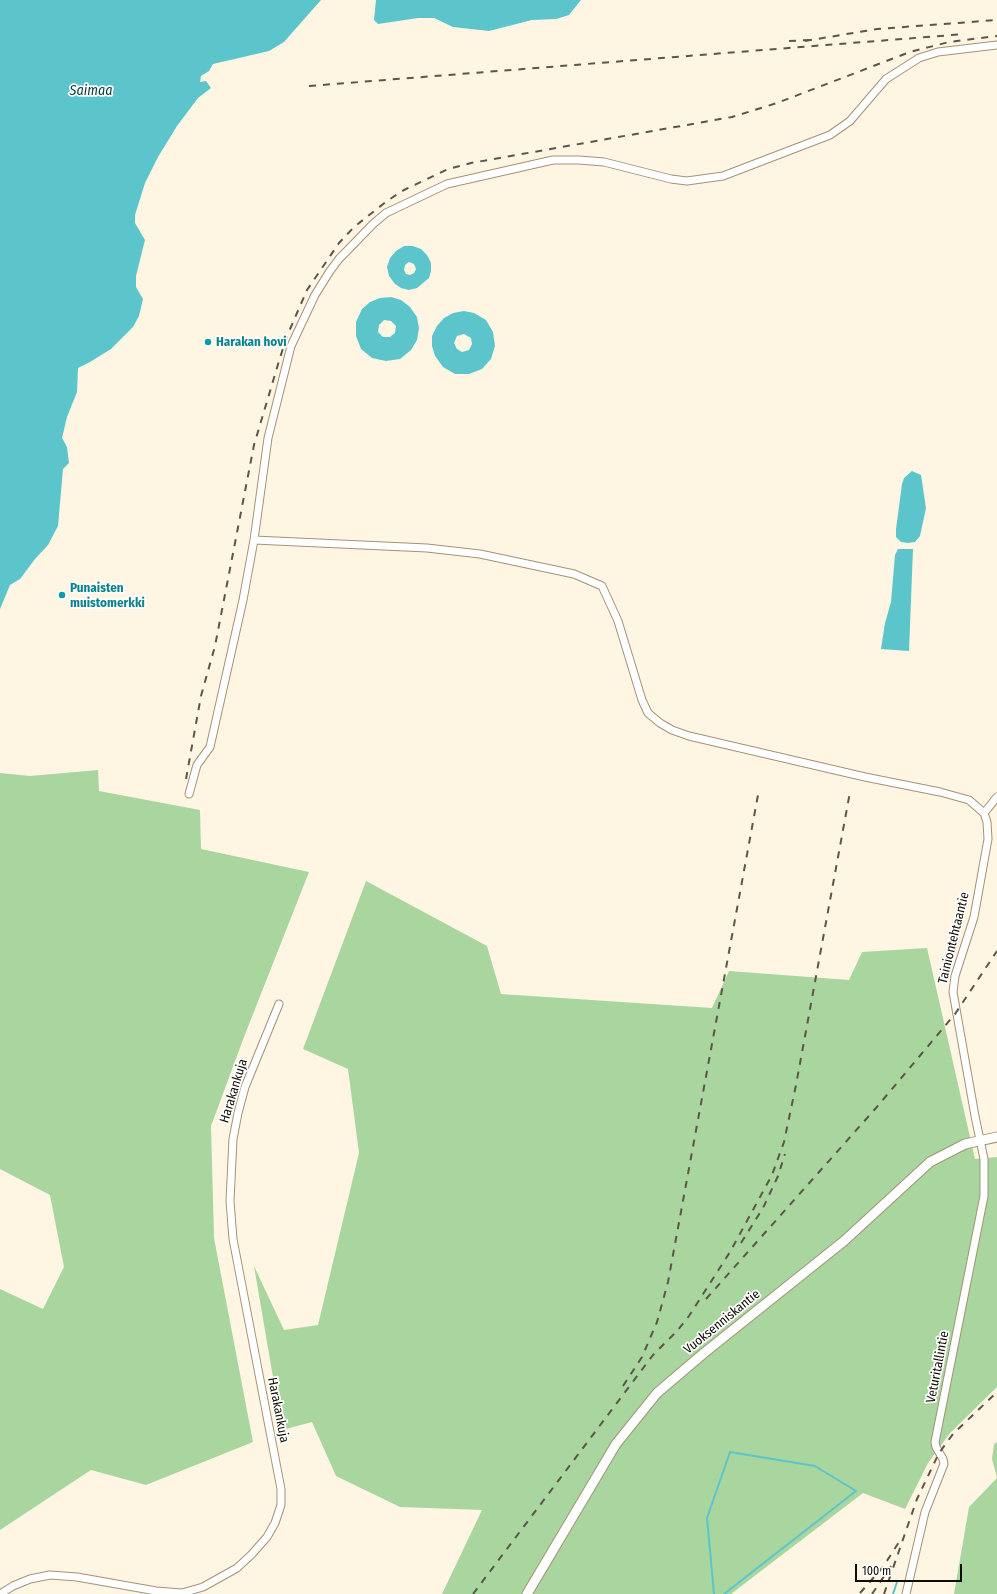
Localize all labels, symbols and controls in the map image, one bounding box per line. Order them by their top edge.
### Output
water label: Saimaa [70,83,112,99]
place label: Harakan hovi [216,334,287,350]
marker: Harakan hovi [203,337,213,347]
place label: Punaisten muistomerkki [70,580,145,611]
marker: Punaisten muistomerkki [57,590,67,600]
street label: Tainiontehtaantie [935,891,973,985]
street label: Harakankuja [217,1057,251,1125]
street label: Vuoksenniskantie [681,1287,763,1357]
street label: Veturitallintie [923,1330,953,1404]
street label: Harakankuja [264,1376,292,1444]
scale bar [857,1556,964,1582]
text: 100 m [862,1564,891,1578]

